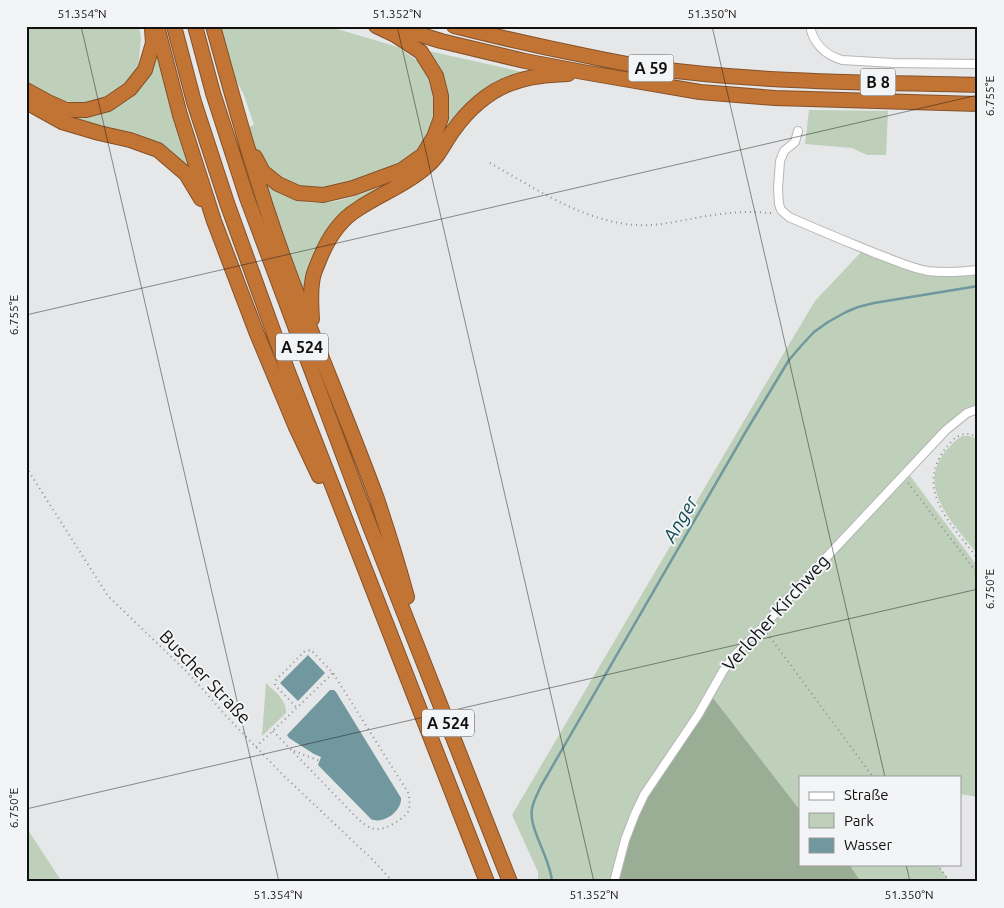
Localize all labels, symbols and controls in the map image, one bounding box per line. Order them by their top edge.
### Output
text: 51.354°N [57,7,107,20]
text: 51.352°N [372,7,422,20]
text: 51.350°N [687,7,737,20]
road number: A 59 [628,54,674,82]
road number: B 8 [860,68,896,95]
text: 6.755°E [983,75,996,116]
text: 6.755°E [7,294,20,335]
road number: A 524 [276,334,328,361]
water label: Anger [657,491,702,547]
street label: Verloher Kirchweg [718,550,833,675]
text: 6.750°E [983,568,996,609]
street label: Buscher Straße [156,625,255,727]
road number: A 524 [422,710,474,736]
legend [799,776,962,866]
text: Straße [844,786,888,803]
text: 6.750°E [7,787,20,828]
text: Park [844,812,874,829]
text: Wasser [844,836,893,853]
text: 51.354°N [253,888,303,901]
text: 51.352°N [569,888,619,901]
text: 51.350°N [884,888,934,901]

